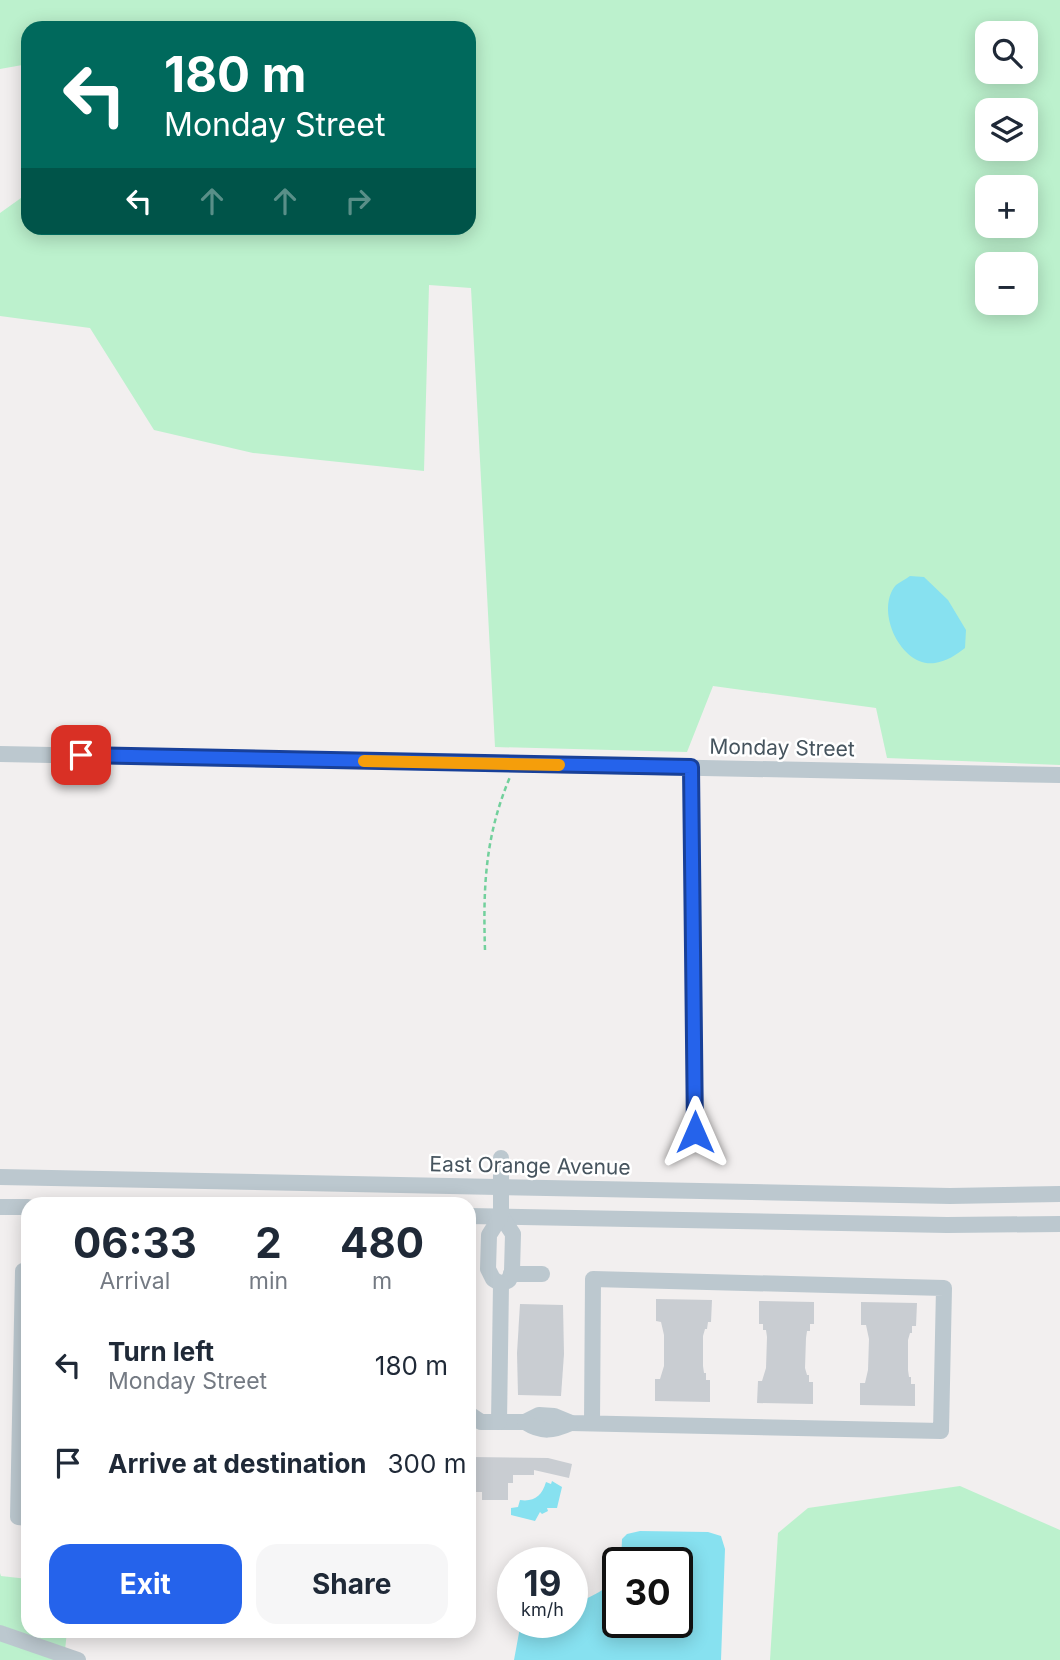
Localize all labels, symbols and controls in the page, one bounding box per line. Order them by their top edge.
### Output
map controls [975,21,1038,315]
button: search [975,21,1038,84]
text: 180 m [164,45,306,104]
icon: left [49,49,140,140]
button: layers [975,98,1038,161]
text: Monday Street [164,105,385,144]
button: + [975,175,1038,238]
icon: left [120,182,158,220]
icon: ahead [193,182,231,220]
icon: ahead [266,182,304,220]
icon: right [339,182,377,220]
button: − [975,252,1038,315]
pin [51,725,111,785]
street label: Monday Street [709,734,855,761]
icon: arrive [62,736,100,774]
position arrow [658,1095,732,1169]
street label: East Orange Avenue [429,1151,631,1180]
text: 06:33 [73,1217,197,1268]
text: 2 [255,1217,282,1268]
text: 480 [340,1217,424,1268]
text: Arrival [99,1267,170,1295]
text: min [249,1267,288,1295]
text: m [372,1267,392,1295]
text: Turn left [108,1336,214,1367]
icon: left [49,1346,87,1384]
text: 180 m [375,1350,448,1381]
text: Monday Street [108,1367,267,1395]
icon: arrive [49,1444,87,1482]
text: Arrive at destination [108,1448,367,1479]
text: 300 m [388,1448,467,1479]
button: Exit [49,1544,242,1624]
button: Share [256,1544,448,1624]
speed limit sign: 30 [602,1547,693,1638]
text: 19 [524,1562,561,1604]
text: km/h [521,1599,564,1620]

